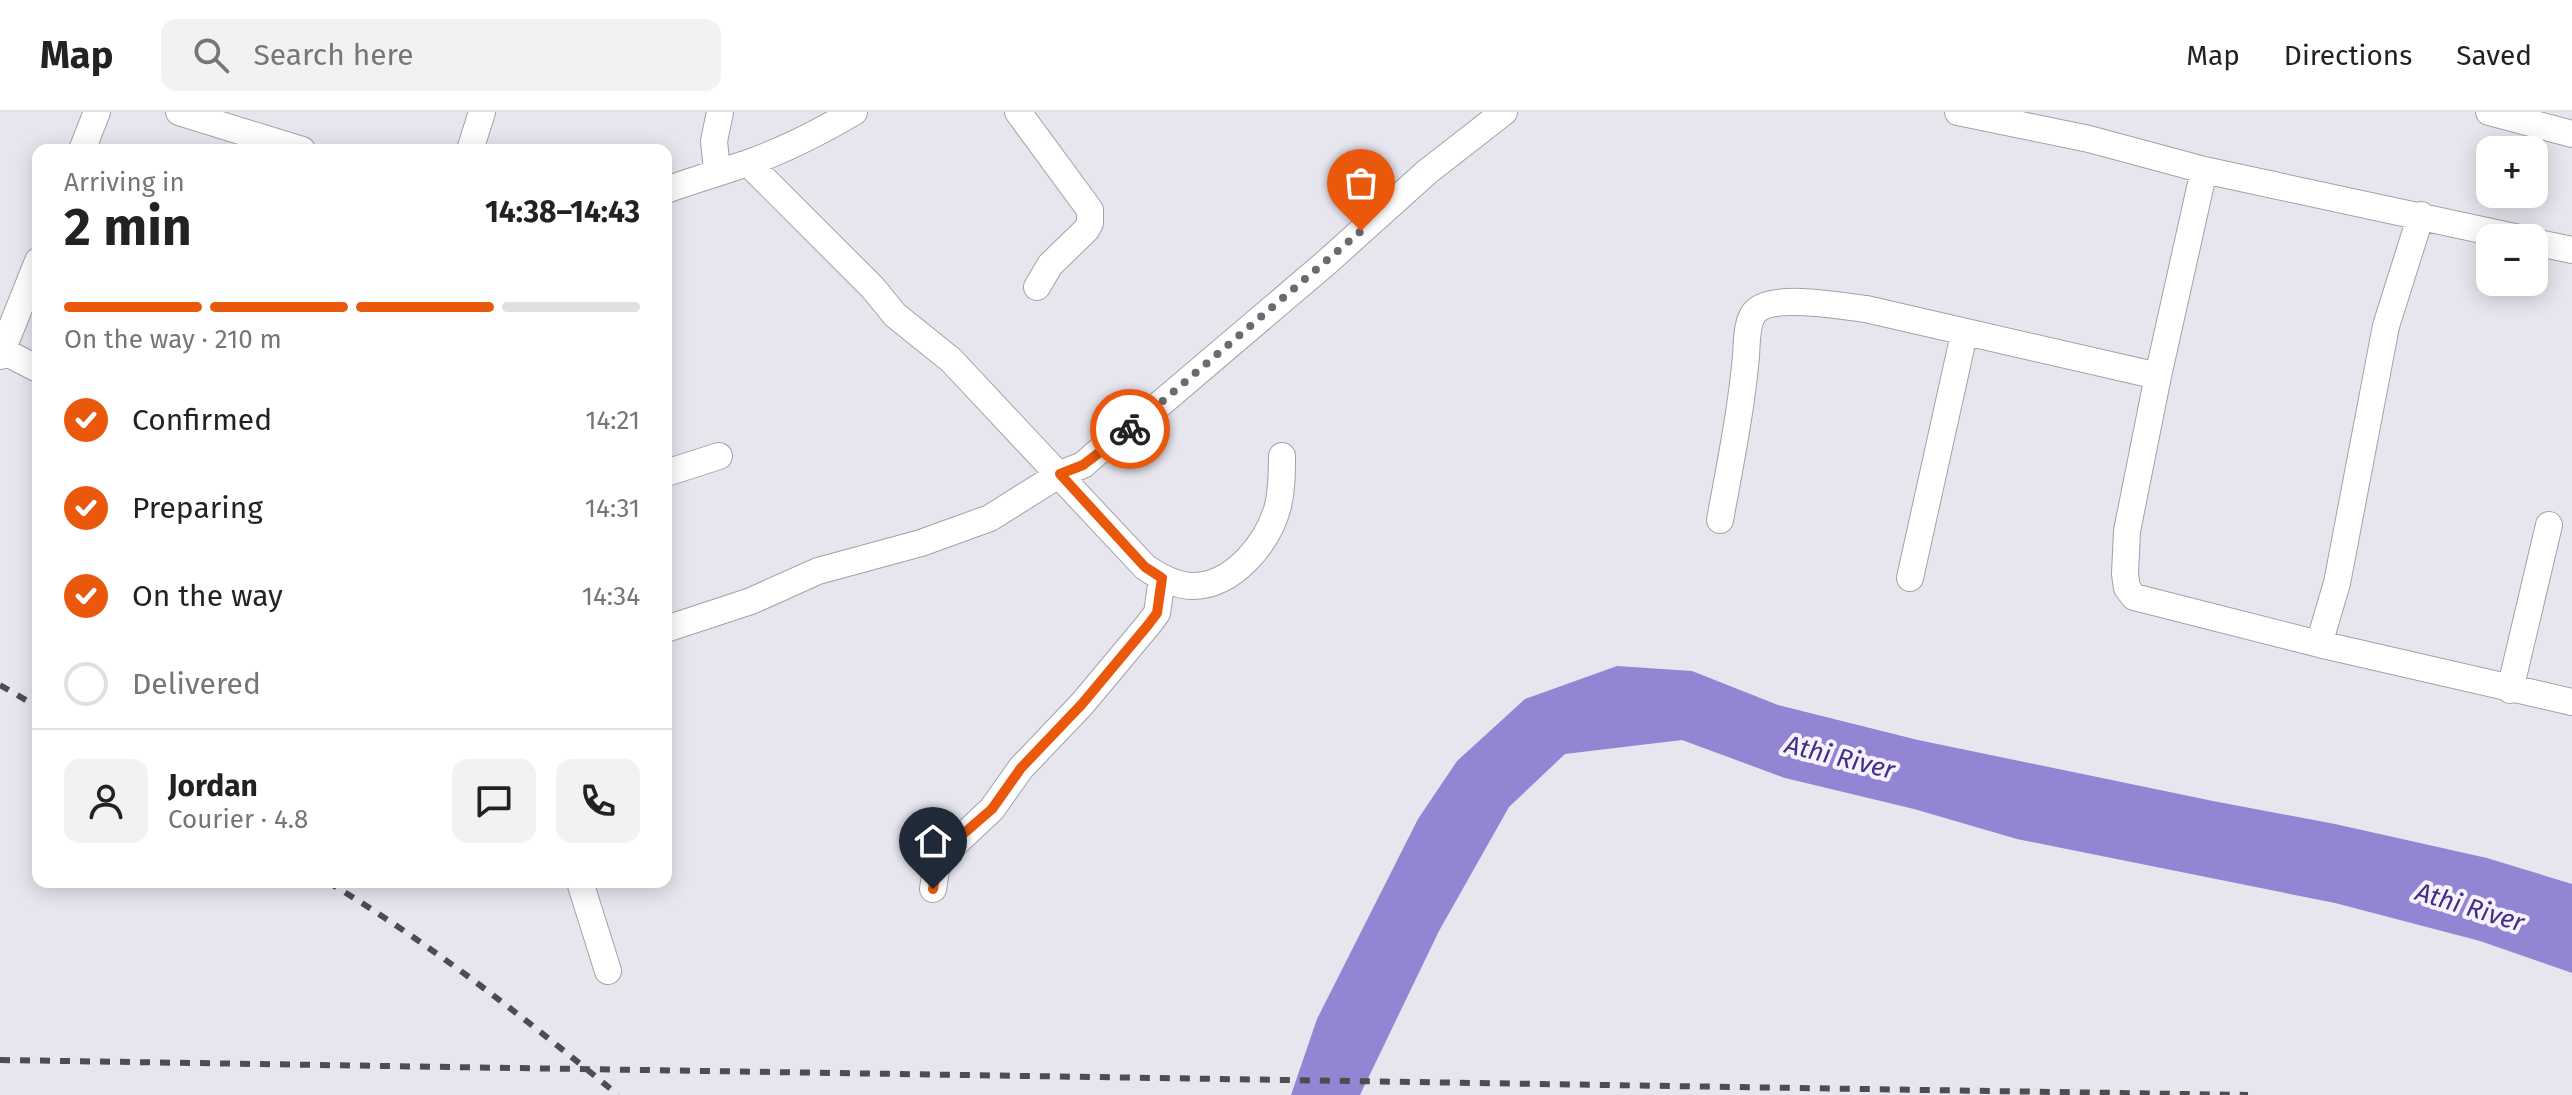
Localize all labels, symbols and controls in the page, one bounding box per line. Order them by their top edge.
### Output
search box [161,19,721,91]
text: Map [40,32,113,78]
icon: search [189,33,233,77]
text: Search here [253,37,414,73]
text: Map [2186,39,2240,72]
text: Directions [2284,39,2412,72]
text: Saved [2456,39,2532,72]
map controls [2476,136,2548,296]
button: + [2476,136,2548,208]
pin [1327,149,1395,231]
icon: bag [1339,161,1383,205]
text: Arriving in [64,167,185,198]
text: 14:38–14:43 [485,194,640,230]
text: 2 min [64,196,192,259]
button: − [2476,224,2548,296]
text: On the way · 210 m [64,324,282,355]
courier [1090,389,1170,469]
icon: check [64,398,108,442]
text: Confirmed [132,402,272,438]
text: 14:21 [585,405,640,436]
icon: bike [1108,407,1152,451]
icon: check [64,486,108,530]
text: Preparing [132,490,263,526]
text: 14:31 [585,493,640,524]
icon: check [64,574,108,618]
text: On the way [132,578,283,614]
text: 14:34 [582,581,640,612]
text: Delivered [132,666,261,702]
water label: Athi River [1781,729,1899,786]
button: person [64,759,148,843]
button: chat [452,759,536,843]
button: phone [556,759,640,843]
text: Jordan [168,768,258,804]
text: Courier · 4.8 [168,804,308,835]
pin [899,807,967,889]
icon: home [911,819,955,863]
water label: Athi River [2411,876,2529,939]

